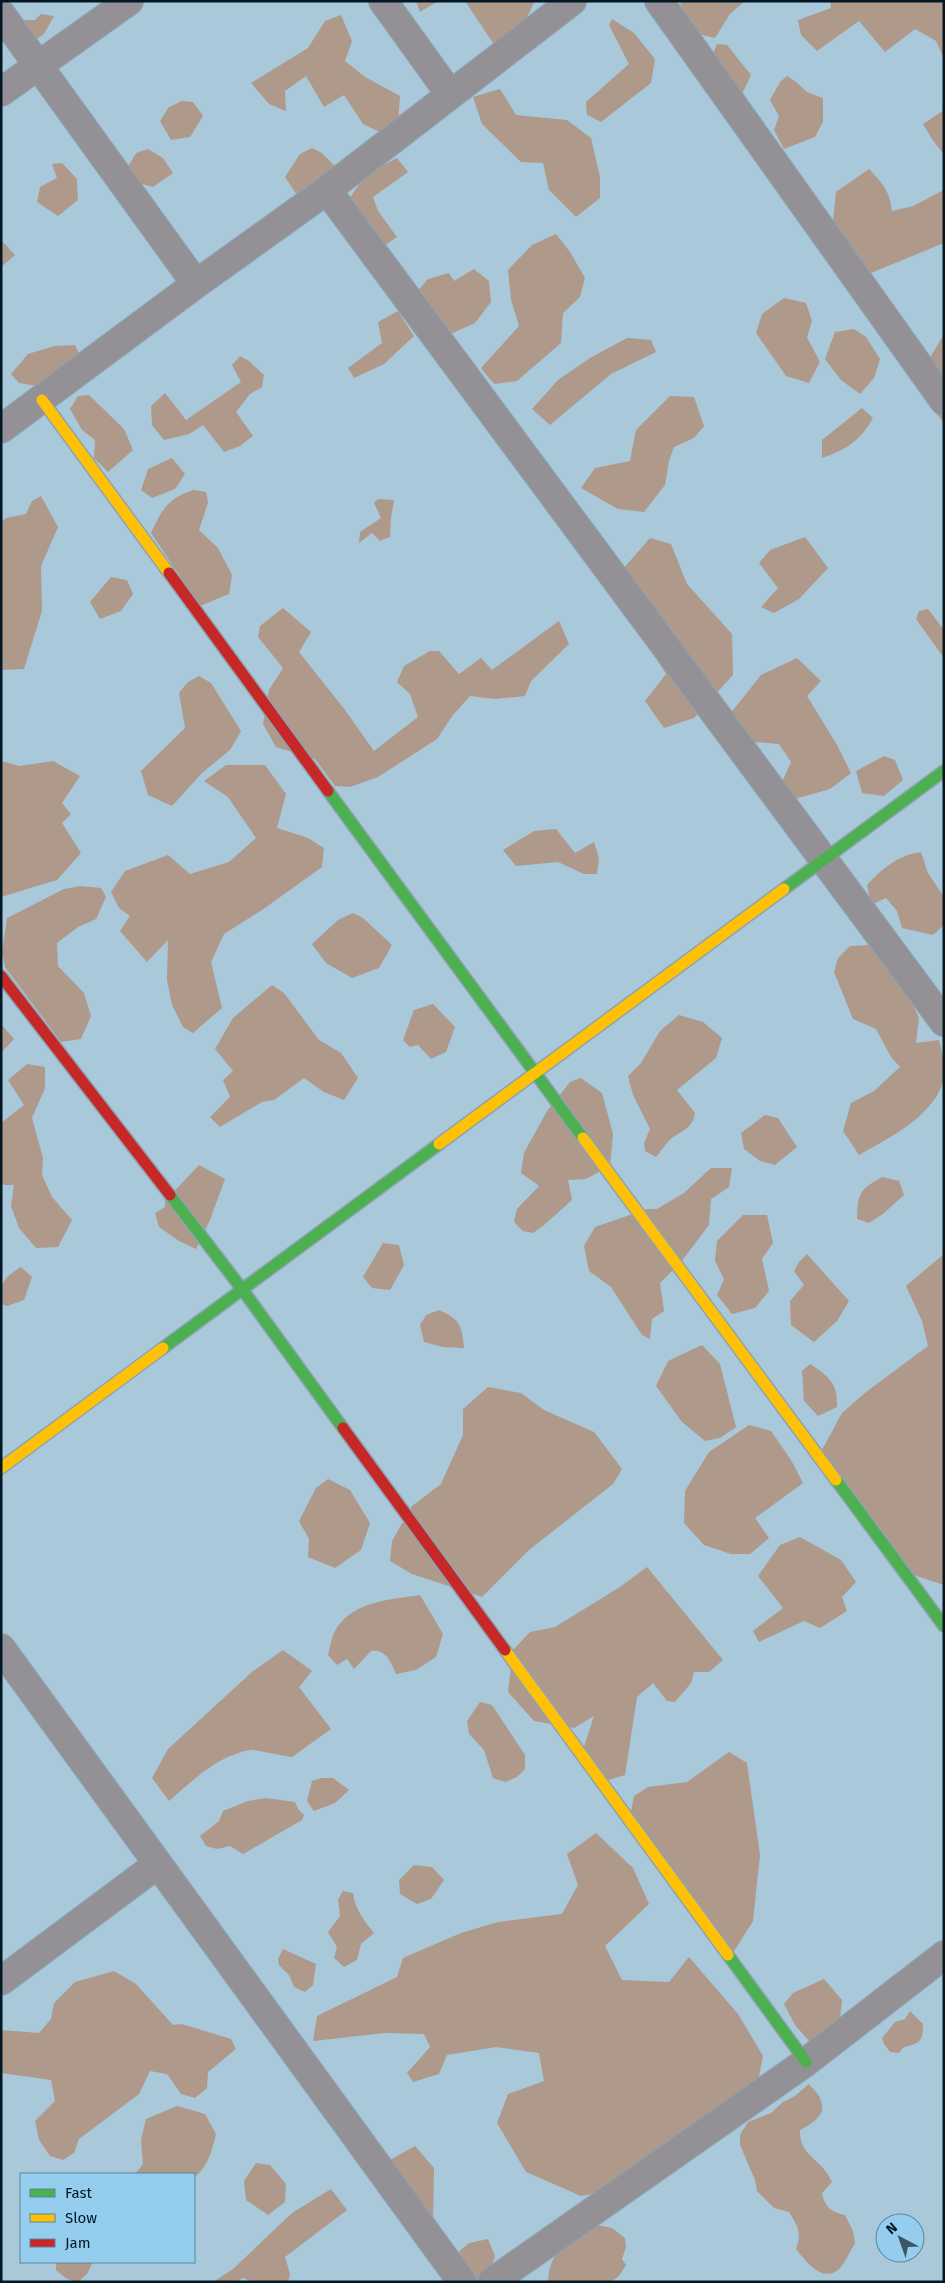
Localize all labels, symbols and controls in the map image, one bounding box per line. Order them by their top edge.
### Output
legend [20,2173,195,2263]
text: Fast [65,2184,92,2202]
text: Slow [65,2209,97,2227]
north arrow [875,2213,925,2263]
text: N [883,2219,901,2238]
text: Jam [65,2234,91,2252]

